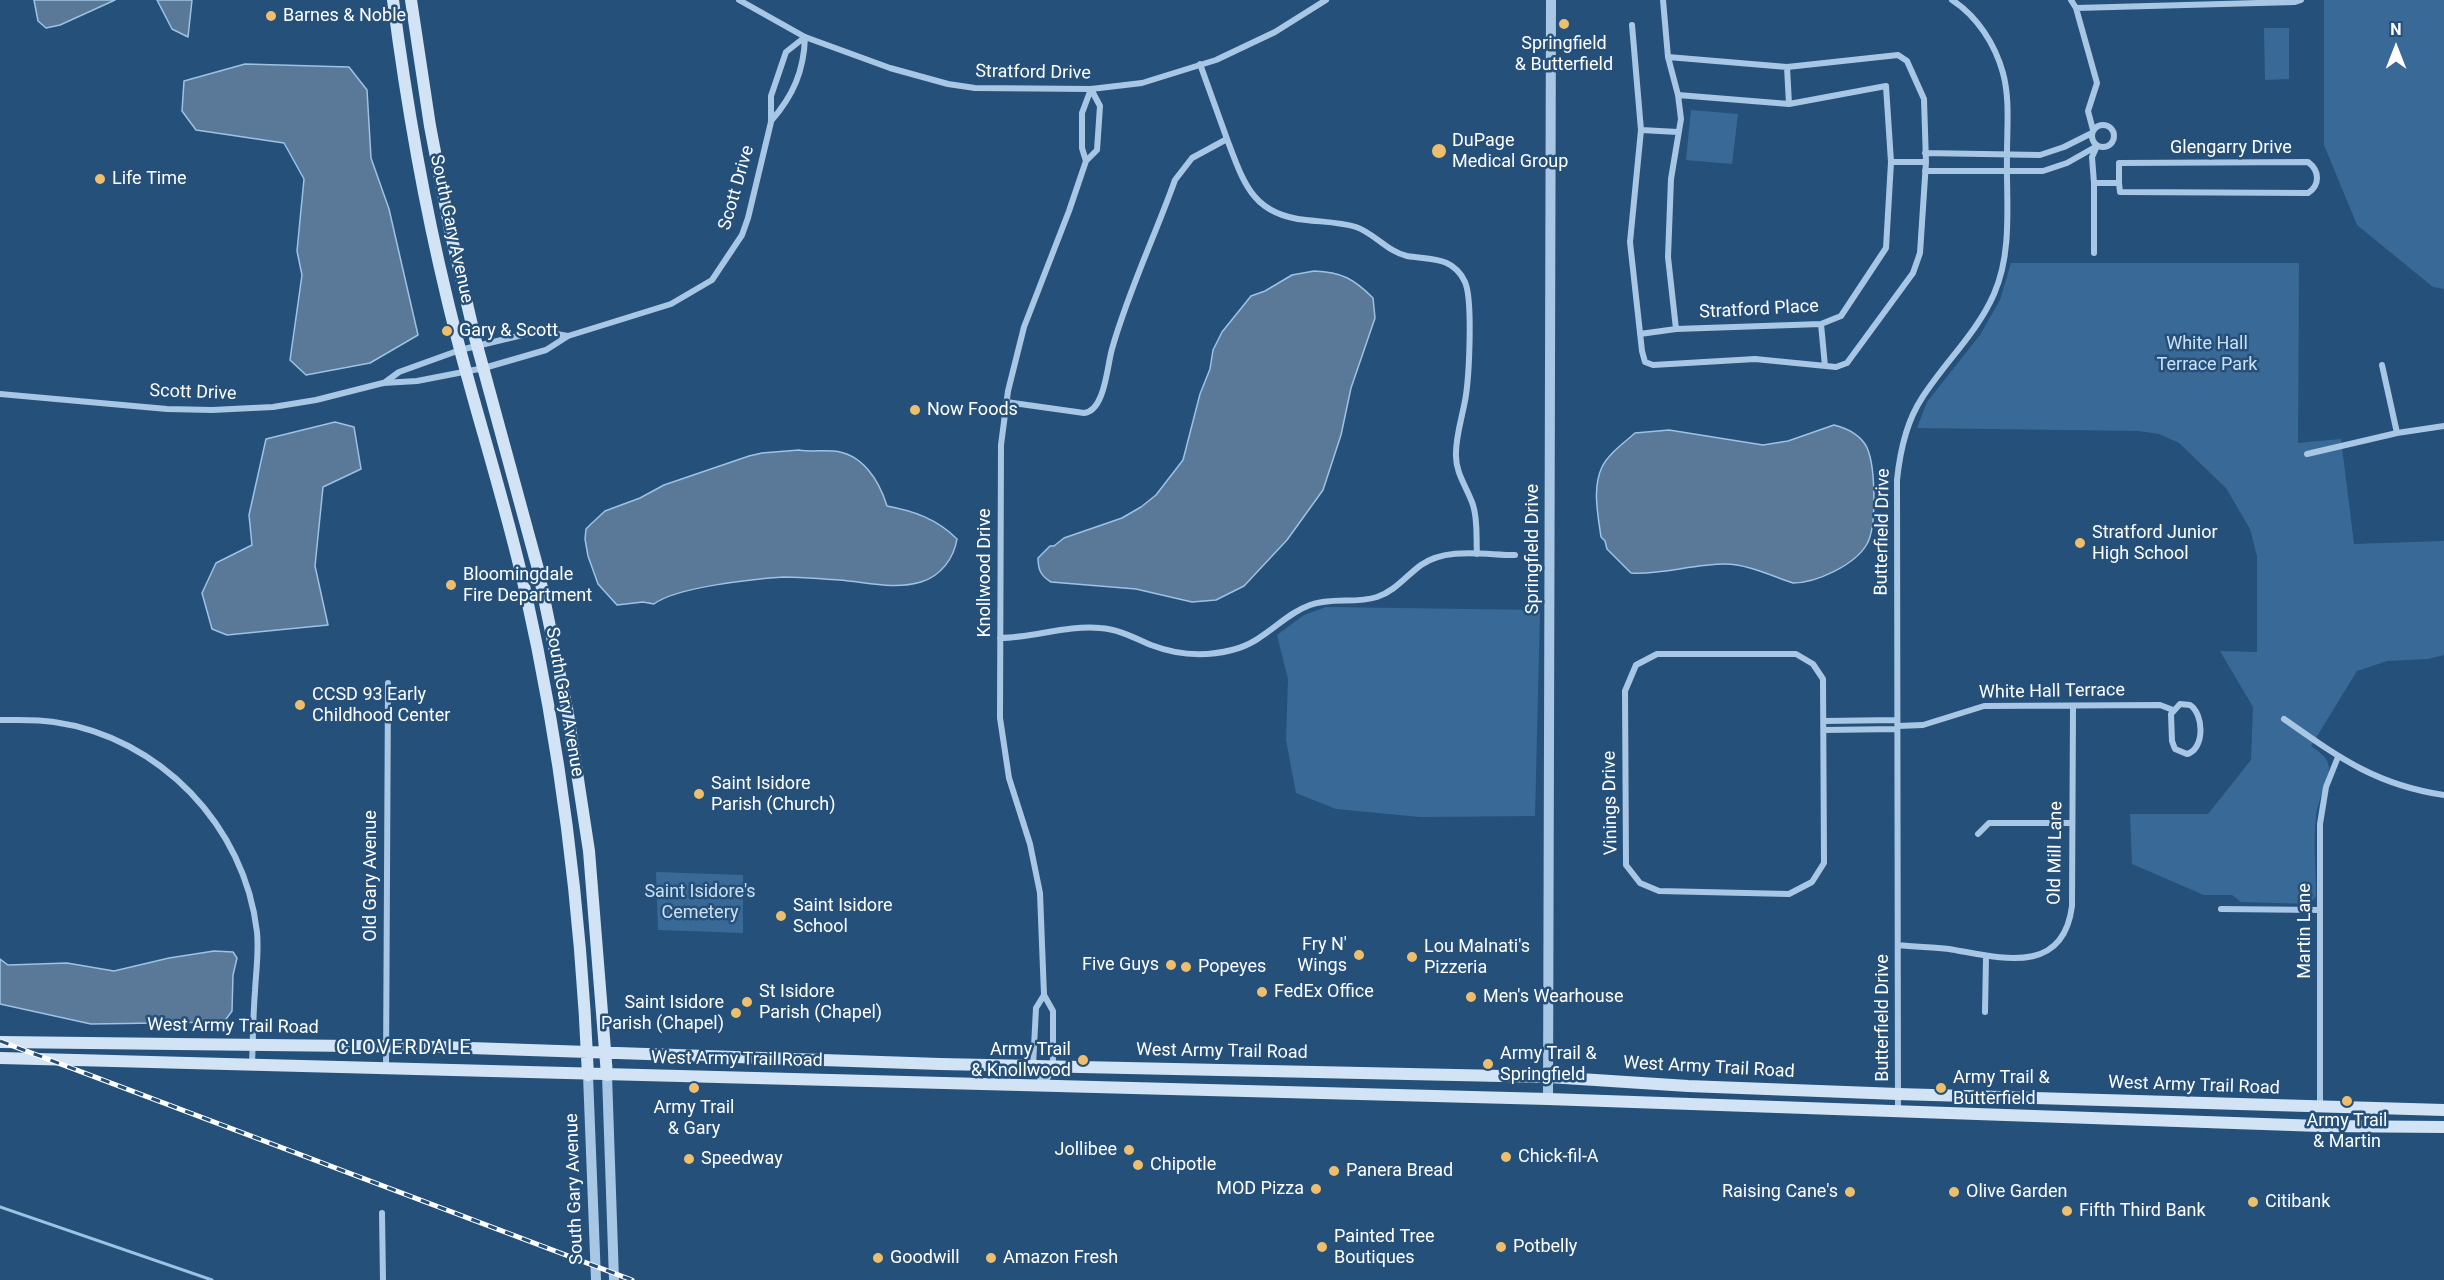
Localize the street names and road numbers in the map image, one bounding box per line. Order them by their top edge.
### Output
street label: Stratford Drive [975,61,1091,85]
street label: Glengarry Drive [2170,137,2292,159]
street label: Scott Drive [715,143,759,233]
street label: South Gary Avenue [425,153,477,305]
street label: Stratford Place [1699,296,1819,324]
street label: Scott Drive [149,381,237,405]
street label: Butterfield Drive [1871,468,1895,596]
street label: Springfield Drive [1522,484,1544,614]
street label: Knollwood Drive [974,508,996,638]
street label: South Gary Avenue [540,626,588,778]
street label: White Hall Terrace [1979,680,2125,704]
street label: Vinings Drive [1599,751,1623,855]
street label: Old Mill Lane [2044,801,2068,905]
street label: Old Gary Avenue [360,810,382,942]
street label: Martin Lane [2294,883,2316,979]
street label: Butterfield Drive [1872,954,1894,1082]
street label: West Army Trail Road [147,1015,319,1039]
street label: West Army Trail Road [1136,1040,1308,1064]
street label: West Army Trail Road [651,1048,823,1072]
street label: West Army Trail Road [1623,1053,1795,1083]
street label: West Army Trail Road [2108,1072,2280,1100]
street label: South Gary Avenue [562,1113,588,1265]

